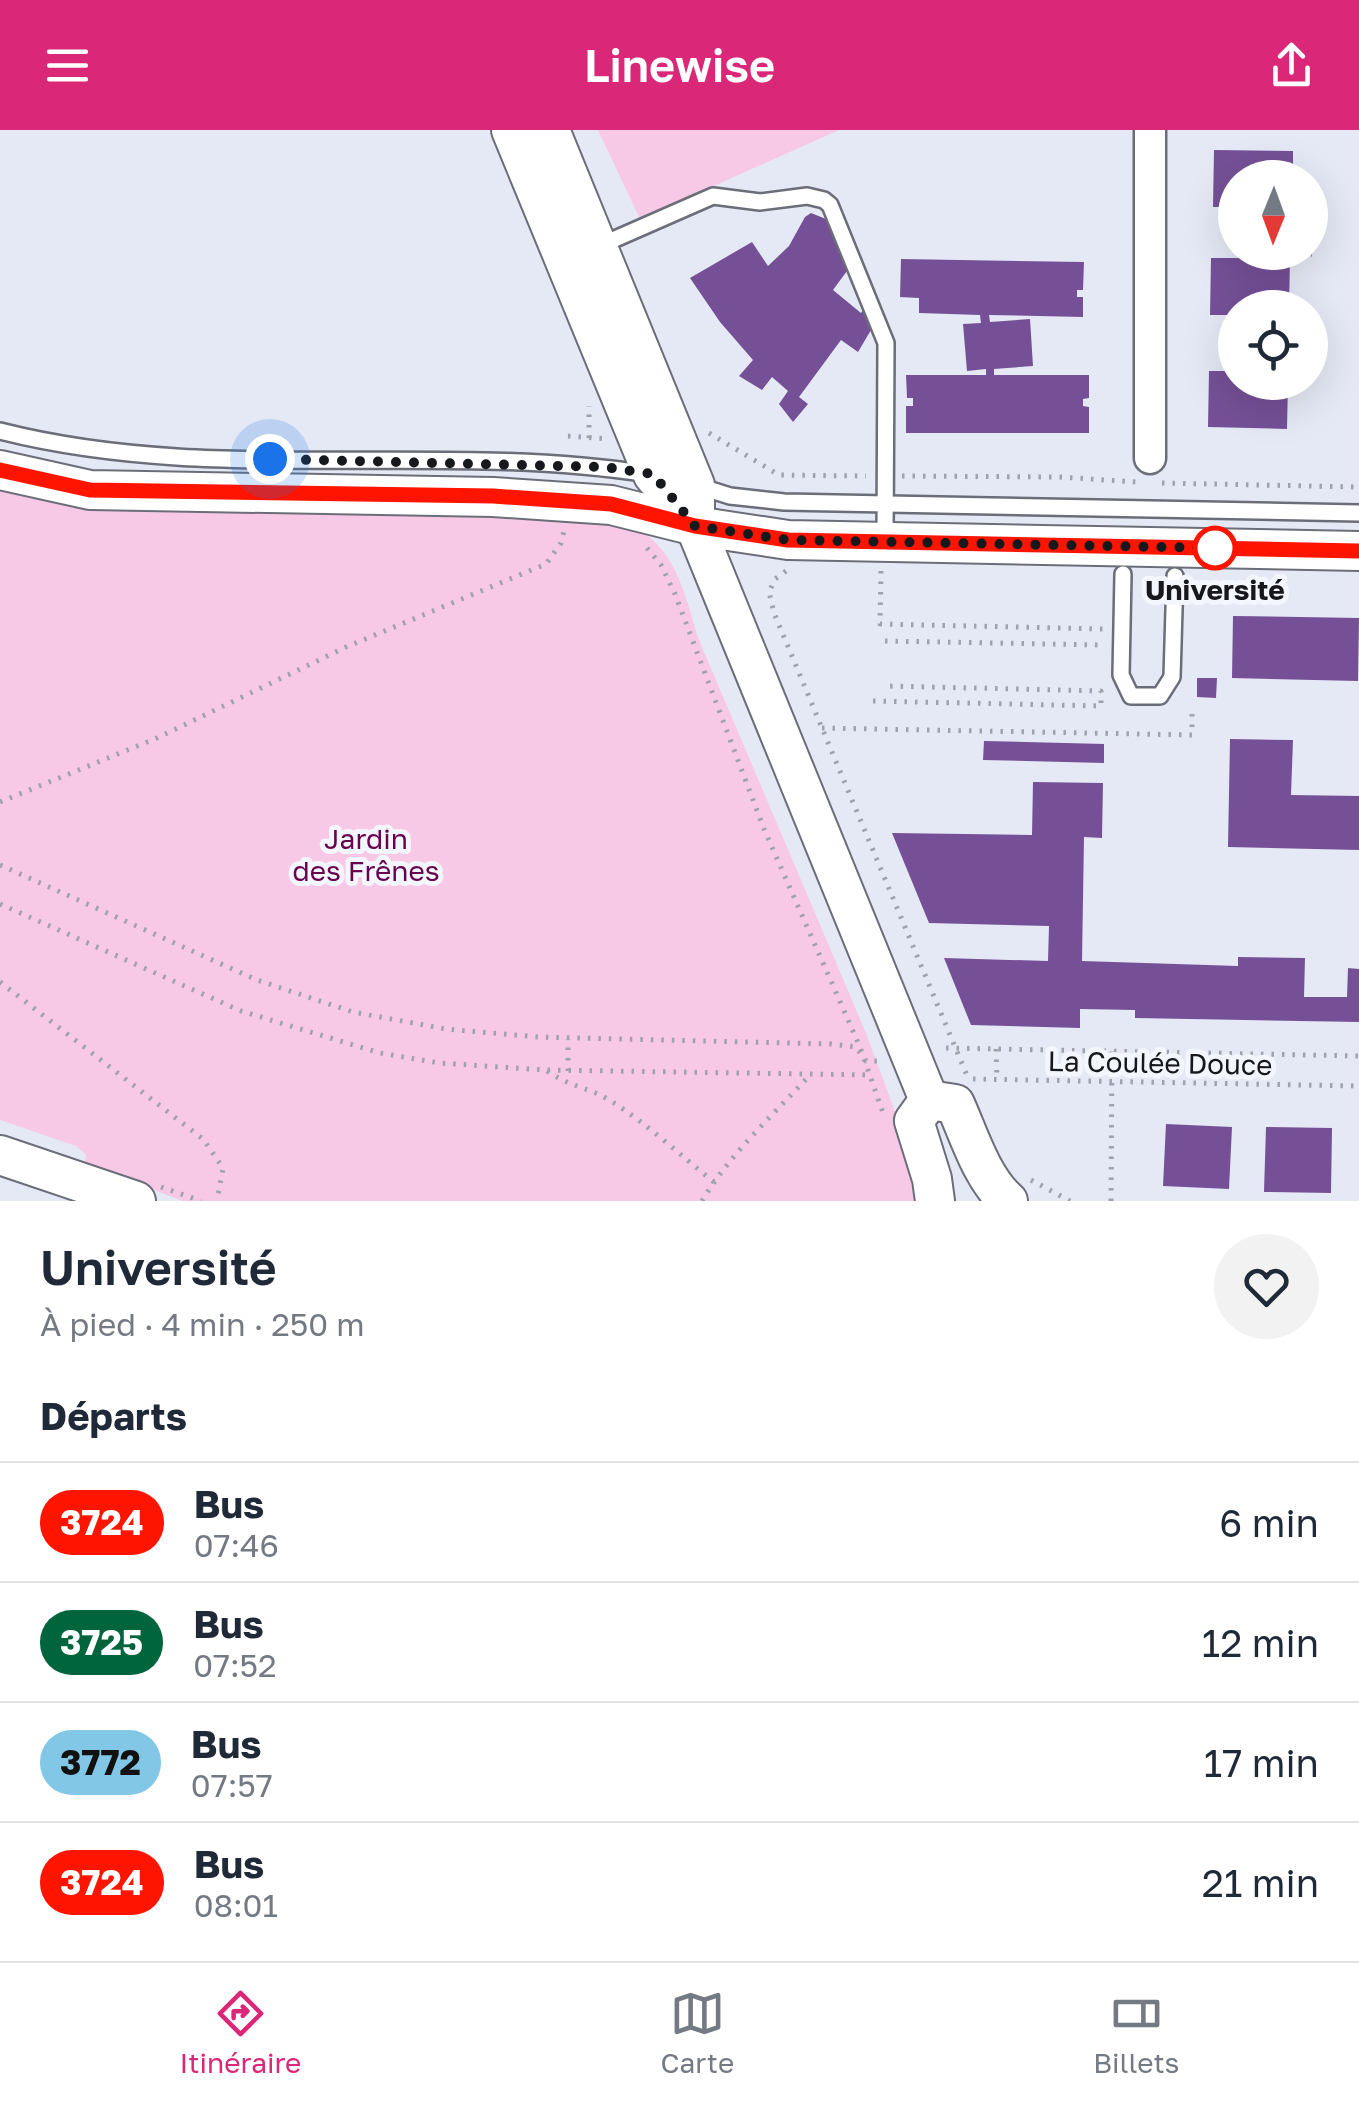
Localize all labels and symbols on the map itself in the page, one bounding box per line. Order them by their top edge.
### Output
north arrow [1218,160,1328,270]
your location [245,434,295,484]
marker: Université [1194,527,1236,569]
place label: Université [1145,573,1285,606]
park label: Jardin des Frênes [292,822,440,887]
street label: La Coulée Douce [1047,1044,1273,1081]

